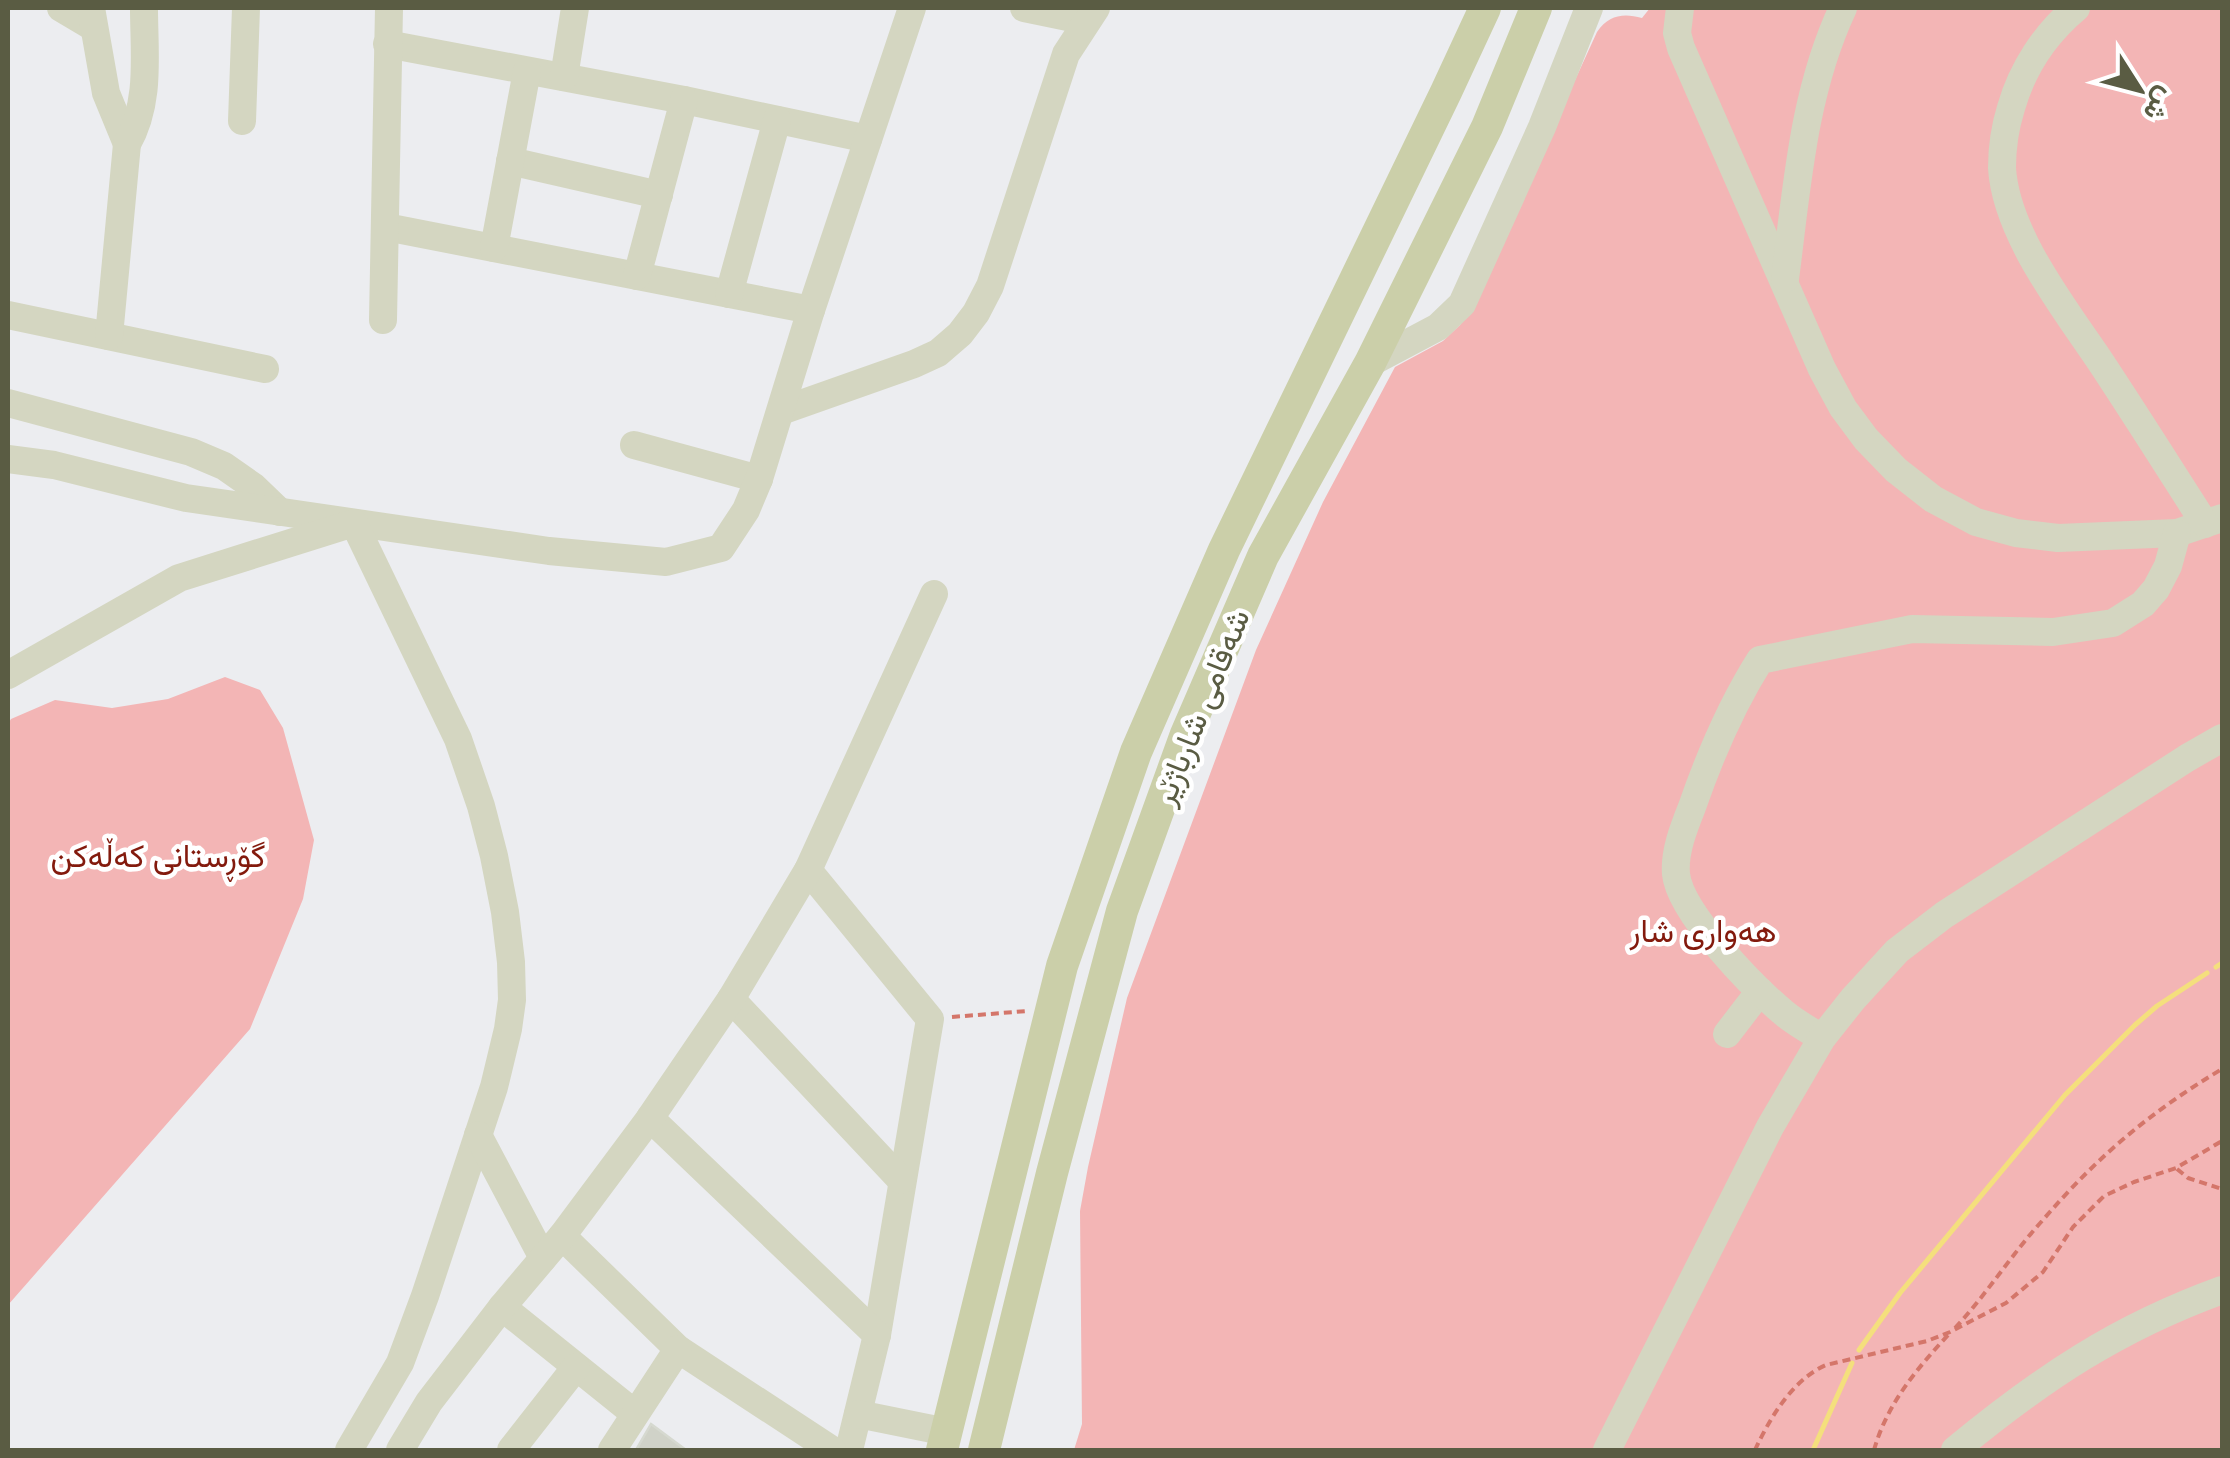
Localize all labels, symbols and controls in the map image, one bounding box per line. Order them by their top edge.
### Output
north arrow [2090,40,2190,140]
text: ش [2135,80,2185,129]
street label: شەقامی شارباژێر [1142,603,1259,812]
park label: گۆڕستانی کەڵەکن [50,835,266,882]
park label: هەواری شار [1628,910,1777,952]

